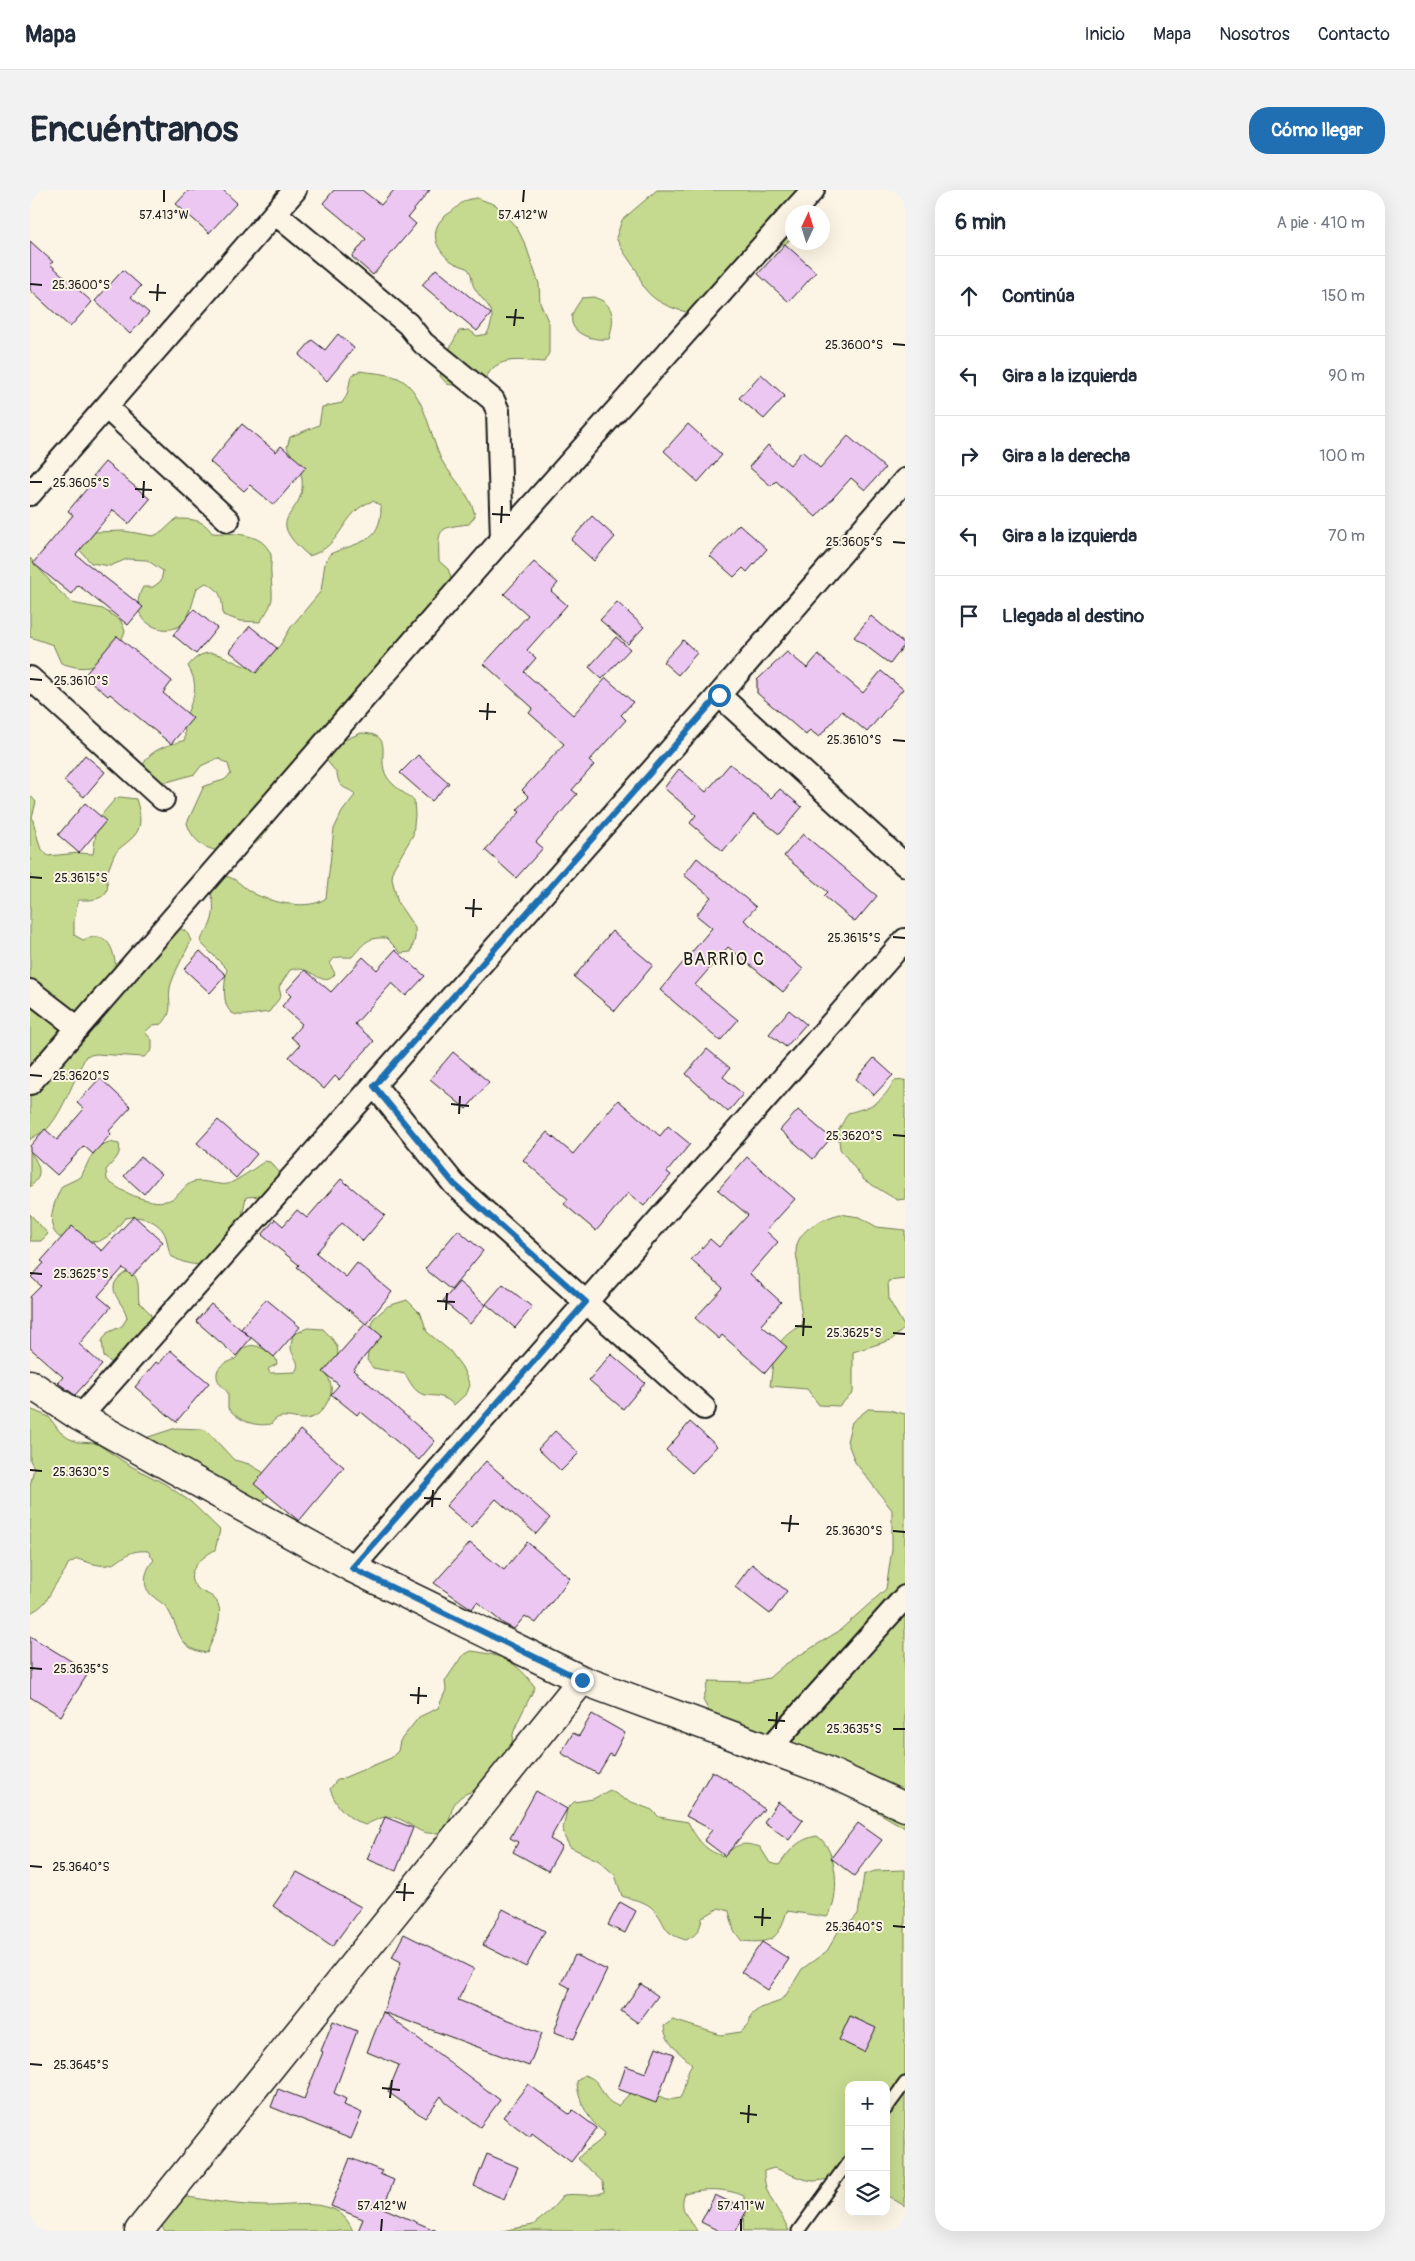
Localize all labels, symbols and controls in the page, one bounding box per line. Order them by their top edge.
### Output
text: Mapa [25,20,76,49]
text: Inicio [1084,23,1125,46]
text: Mapa [1153,23,1191,46]
text: Nosotros [1219,23,1290,46]
text: Contacto [1318,23,1390,46]
button: Cómo llegar [1249,107,1385,154]
text: Encuéntranos [30,108,238,152]
north arrow [785,205,830,250]
text: 57.413°W [139,208,189,223]
text: 57.412°W [498,208,548,223]
text: 6 min [955,209,1006,236]
text: A pie · 410 m [1277,213,1365,233]
text: 25.3600°S [52,278,110,293]
icon: ahead [955,282,983,310]
text: Continúa [1002,284,1075,308]
text: 150 m [1321,286,1365,306]
text: 25.3600°S [825,338,883,353]
icon: left [955,362,983,390]
text: Gira a la izquierda [1002,364,1137,388]
text: 90 m [1328,366,1365,386]
icon: right [955,442,983,470]
text: Gira a la derecha [1002,444,1130,468]
text: 100 m [1319,446,1365,466]
text: 25.3605°S [53,476,109,491]
icon: left [955,522,983,550]
text: Gira a la izquierda [1002,524,1137,548]
text: 70 m [1328,526,1365,546]
text: 25.3605°S [826,535,882,550]
icon: arrive [955,602,983,630]
text: Llegada al destino [1002,604,1144,628]
text: 25.3610°S [54,674,108,689]
route start [708,684,731,707]
text: 25.3610°S [827,733,881,748]
text: 25.3615°S [55,871,107,886]
text: 25.3615°S [828,931,880,946]
district label: BARRIO C [683,948,765,971]
text: 25.3620°S [53,1069,109,1084]
text: 25.3620°S [826,1129,882,1144]
text: 25.3625°S [54,1267,109,1282]
text: 25.3625°S [827,1326,882,1341]
text: 25.3630°S [53,1465,109,1480]
text: 25.3630°S [826,1524,882,1539]
text: 25.3635°S [54,1662,108,1677]
route end [571,1669,594,1692]
text: 25.3635°S [827,1722,881,1737]
text: 25.3640°S [53,1860,109,1875]
text: 25.3640°S [826,1920,882,1935]
text: 25.3645°S [53,2058,109,2073]
map controls [845,2081,890,2216]
button: + [845,2081,890,2126]
button: − [845,2126,890,2171]
button: layers [845,2171,890,2216]
text: 57.412°W [357,2199,407,2214]
text: 57.411°W [717,2199,765,2214]

